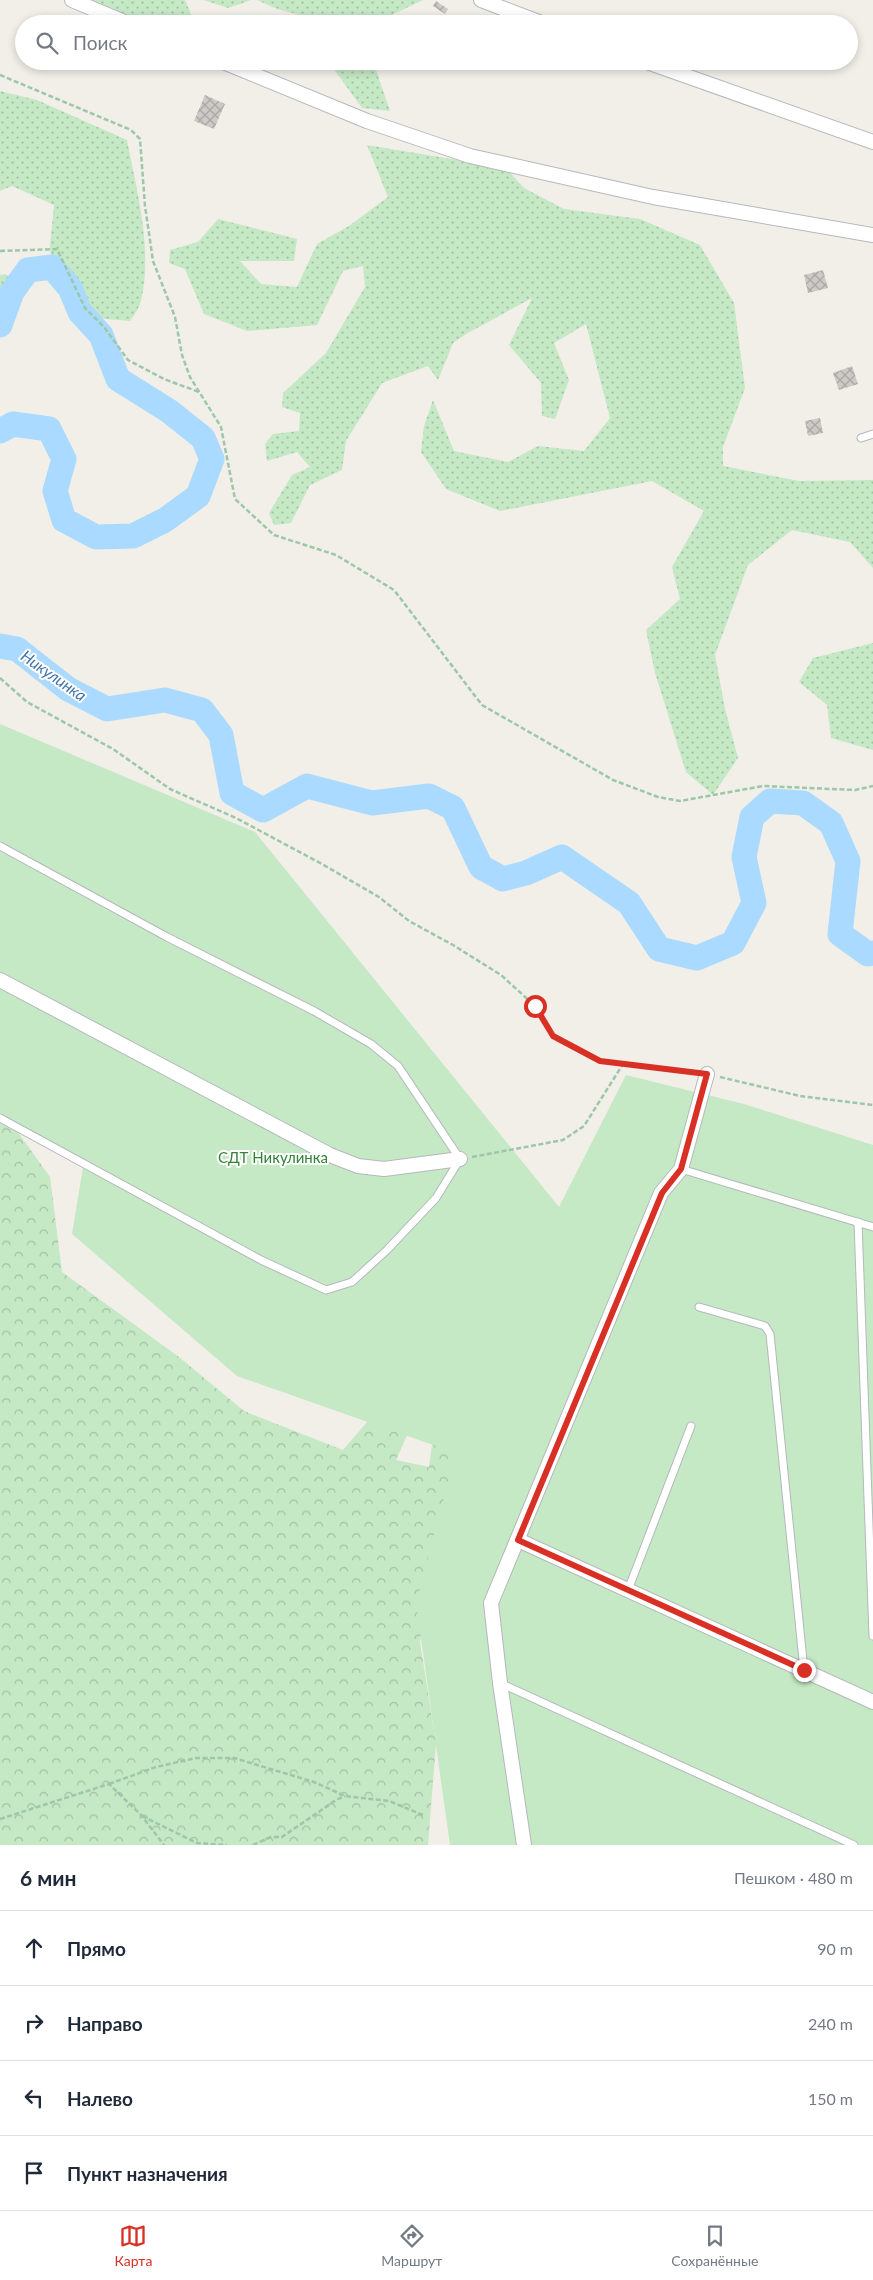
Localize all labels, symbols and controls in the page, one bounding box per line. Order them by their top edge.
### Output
search box [15,15,858,70]
icon: search [33,29,61,57]
text: Поиск [73,31,127,54]
water label: Никулинка [18,646,90,704]
route start [524,995,547,1018]
park label: СДТ Никулинка [218,1148,328,1166]
route end [793,1659,816,1682]
text: 6 мин [20,1865,77,1890]
text: Пешком · 480 m [734,1868,853,1887]
icon: ahead [20,1934,48,1962]
text: Прямо [67,1937,126,1960]
text: 90 m [817,1939,853,1958]
icon: right [20,2009,48,2037]
text: Направо [67,2012,143,2035]
text: 240 m [808,2014,853,2033]
icon: left [20,2084,48,2112]
text: Налево [67,2087,133,2110]
text: 150 m [808,2089,853,2108]
icon: arrive [20,2159,48,2187]
text: Пункт назначения [67,2162,228,2185]
tab: Карта [114,2222,152,2269]
tab: Маршрут [381,2222,442,2269]
tab: Сохранённые [671,2222,758,2269]

